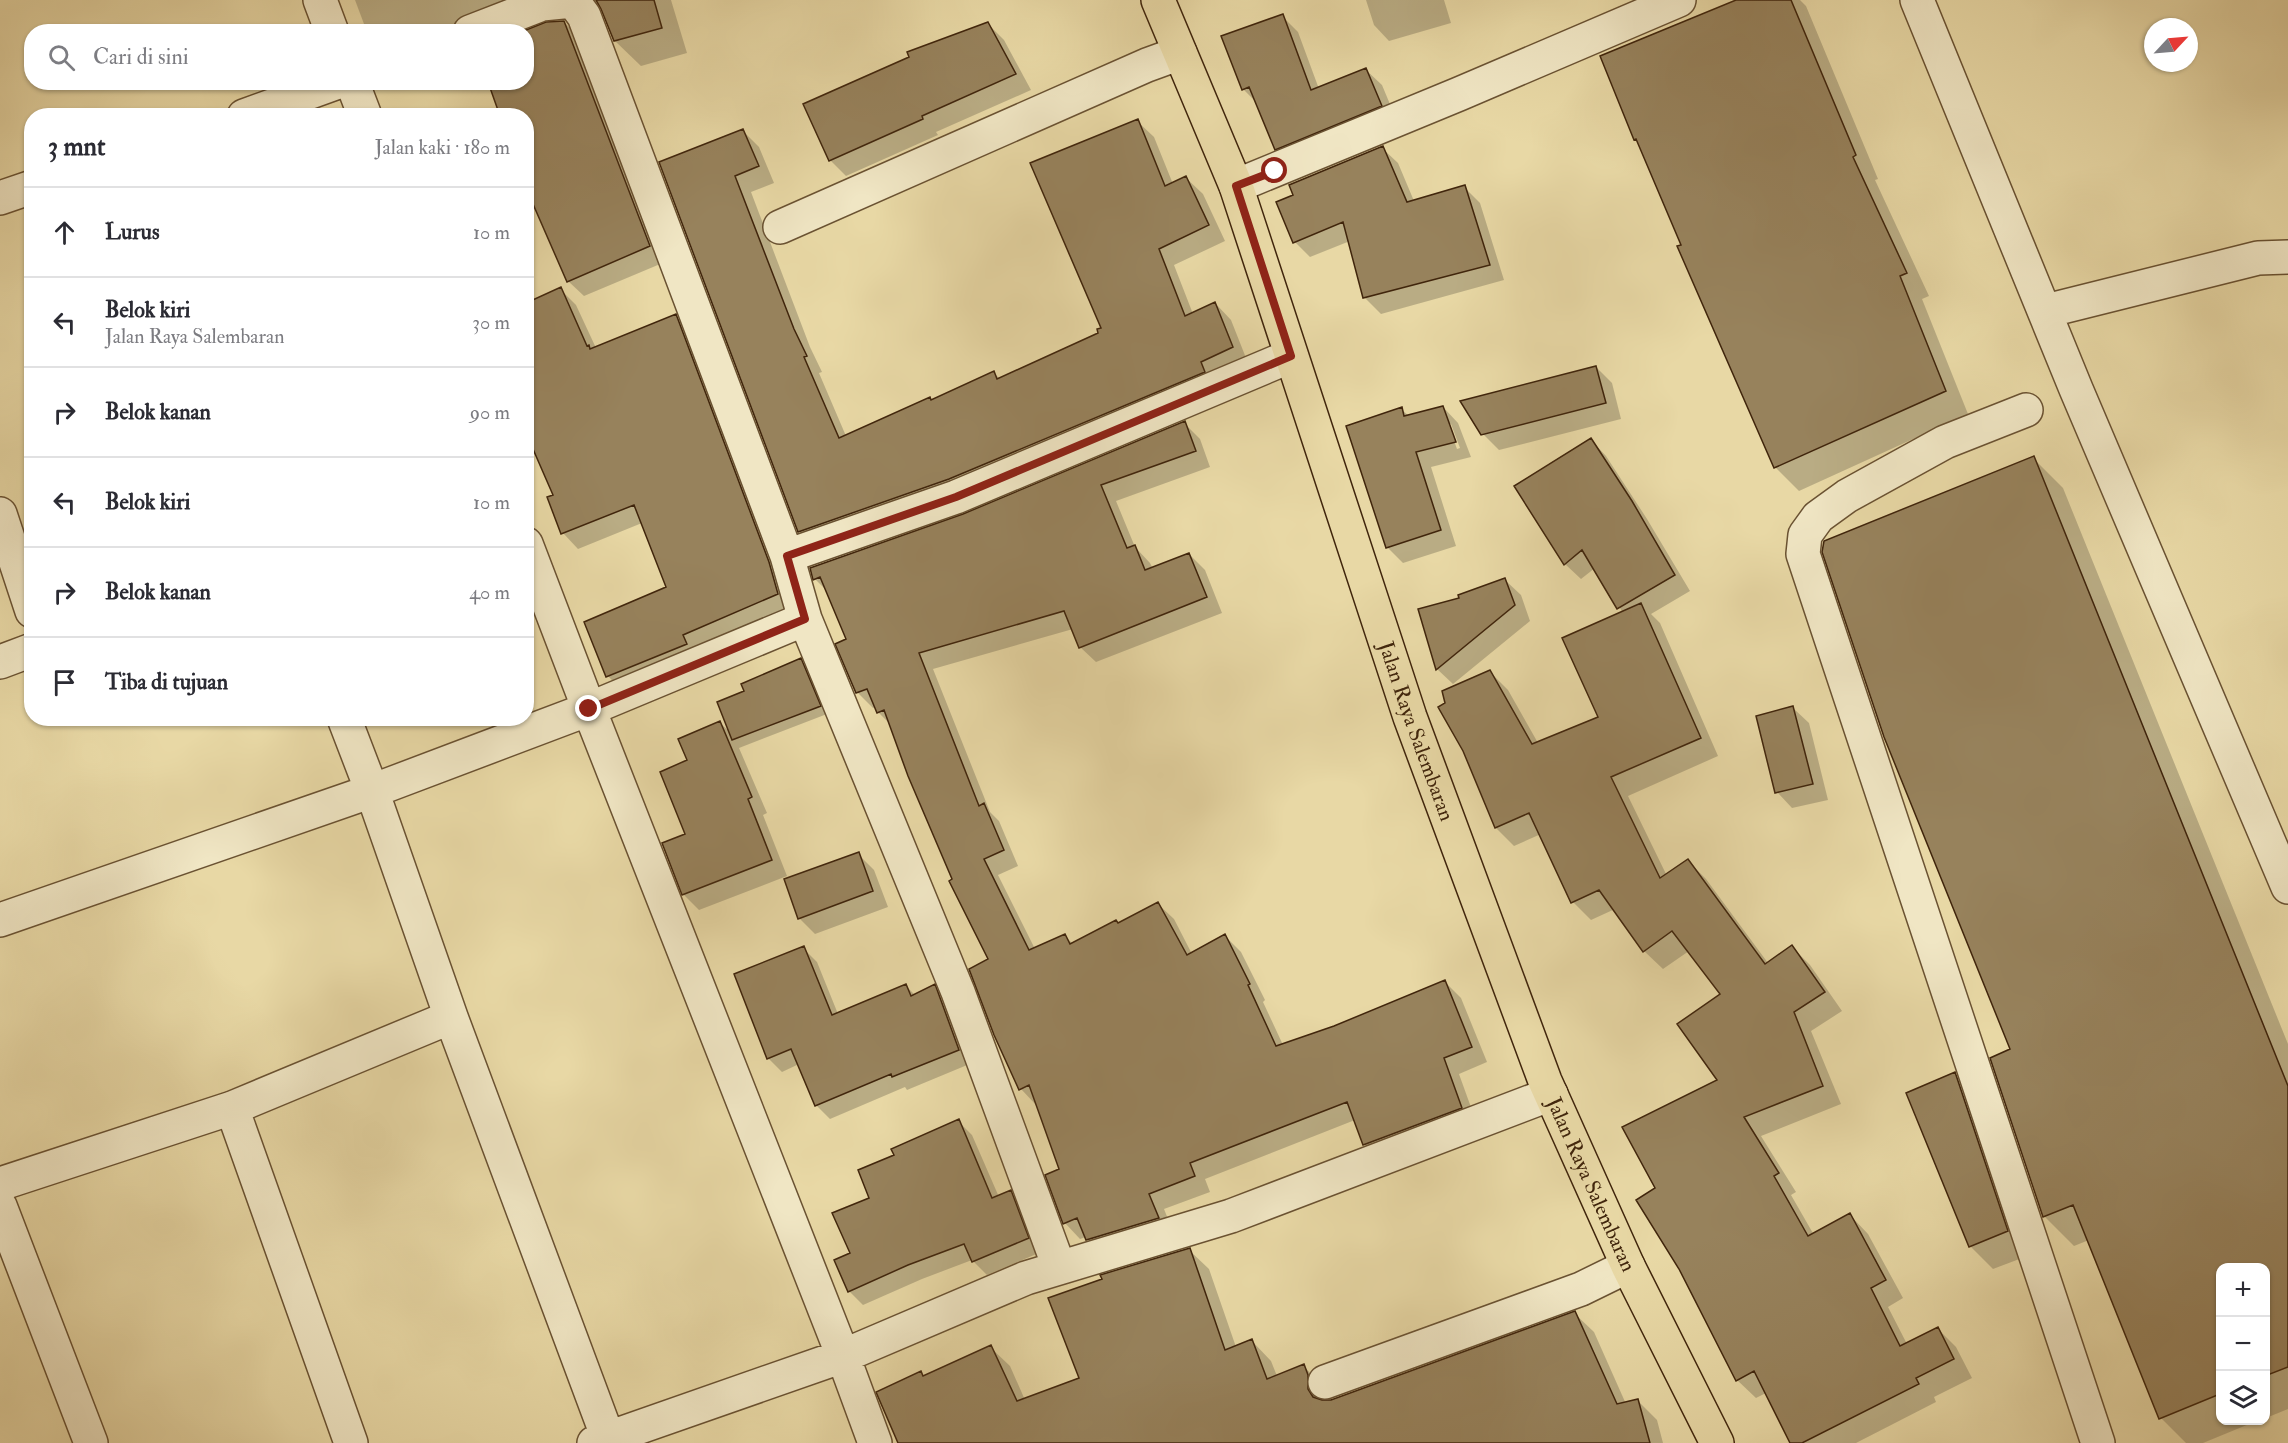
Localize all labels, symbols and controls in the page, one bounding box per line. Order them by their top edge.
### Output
north arrow [2144,18,2198,72]
search box [24,24,534,90]
icon: search [45,41,78,74]
text: Cari di sini [93,43,189,71]
text: 3 mnt [48,131,105,163]
text: Jalan kaki · 180 m [375,135,510,160]
route start [1261,157,1287,183]
icon: ahead [48,216,81,249]
text: Lurus [105,218,159,246]
text: 10 m [473,220,510,245]
text: Belok kiri [105,296,190,324]
icon: left [48,306,81,339]
text: 30 m [472,310,510,335]
text: Jalan Raya Salembaran [105,324,284,349]
icon: right [48,396,81,429]
text: Belok kanan [105,398,211,426]
text: 90 m [470,400,510,425]
icon: left [48,486,81,519]
text: Belok kiri [105,488,190,516]
text: 10 m [473,490,510,515]
icon: right [48,576,81,609]
text: Belok kanan [105,578,211,606]
text: 40 m [469,580,510,605]
street label: Jalan Raya Salembaran [1372,637,1461,825]
icon: arrive [48,666,81,699]
text: Tiba di tujuan [105,668,228,696]
route end [575,695,601,721]
street label: Jalan Raya Salembaran [1540,1092,1642,1276]
map controls [2216,1263,2270,1425]
button: + [2216,1263,2270,1317]
button: − [2216,1317,2270,1371]
button: layers [2216,1371,2270,1425]

